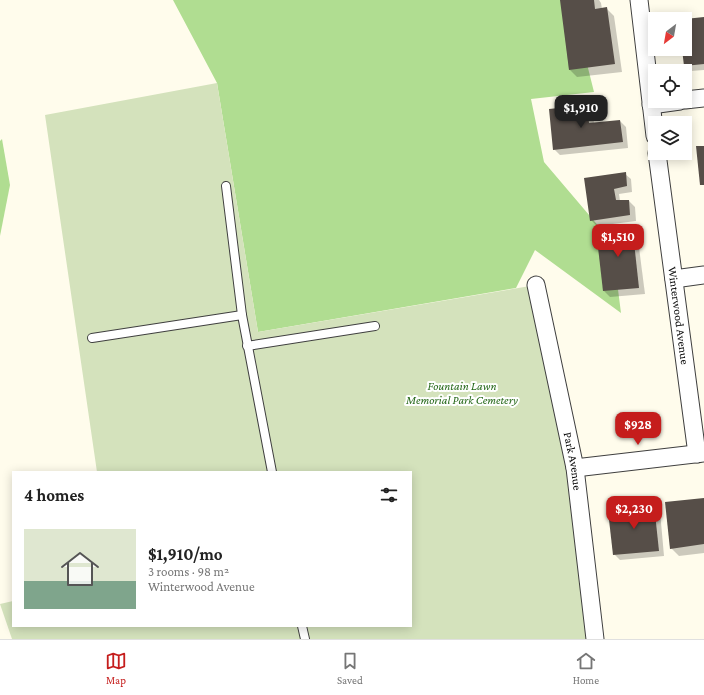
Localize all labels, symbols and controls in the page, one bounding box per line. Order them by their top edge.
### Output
north arrow [648,12,692,56]
map controls [648,12,692,160]
button: locate [648,64,692,108]
pin: $1,910 [548,95,614,129]
text: $1,910 [564,100,598,115]
button: layers [648,116,692,160]
pin: $1,510 [585,224,651,258]
text: $1,510 [601,229,635,244]
street label: Winterwood Avenue [665,266,692,365]
park label: Fountain Lawn Memorial Park Cemetery [405,379,518,407]
pin: $928 [614,412,662,446]
text: $928 [624,417,652,432]
street label: Park Avenue [561,431,585,491]
icon: filters [378,484,400,506]
text: 4 homes [24,486,84,505]
pin: $2,230 [601,496,667,530]
text: $2,230 [615,501,653,516]
icon: home [56,545,104,593]
text: $1,910/mo [148,545,223,564]
text: 3 rooms · 98 m² [148,564,229,579]
text: Winterwood Avenue [148,579,255,594]
tab: Map [105,650,127,686]
tab: Saved [337,650,363,686]
tab: Home [573,650,599,686]

